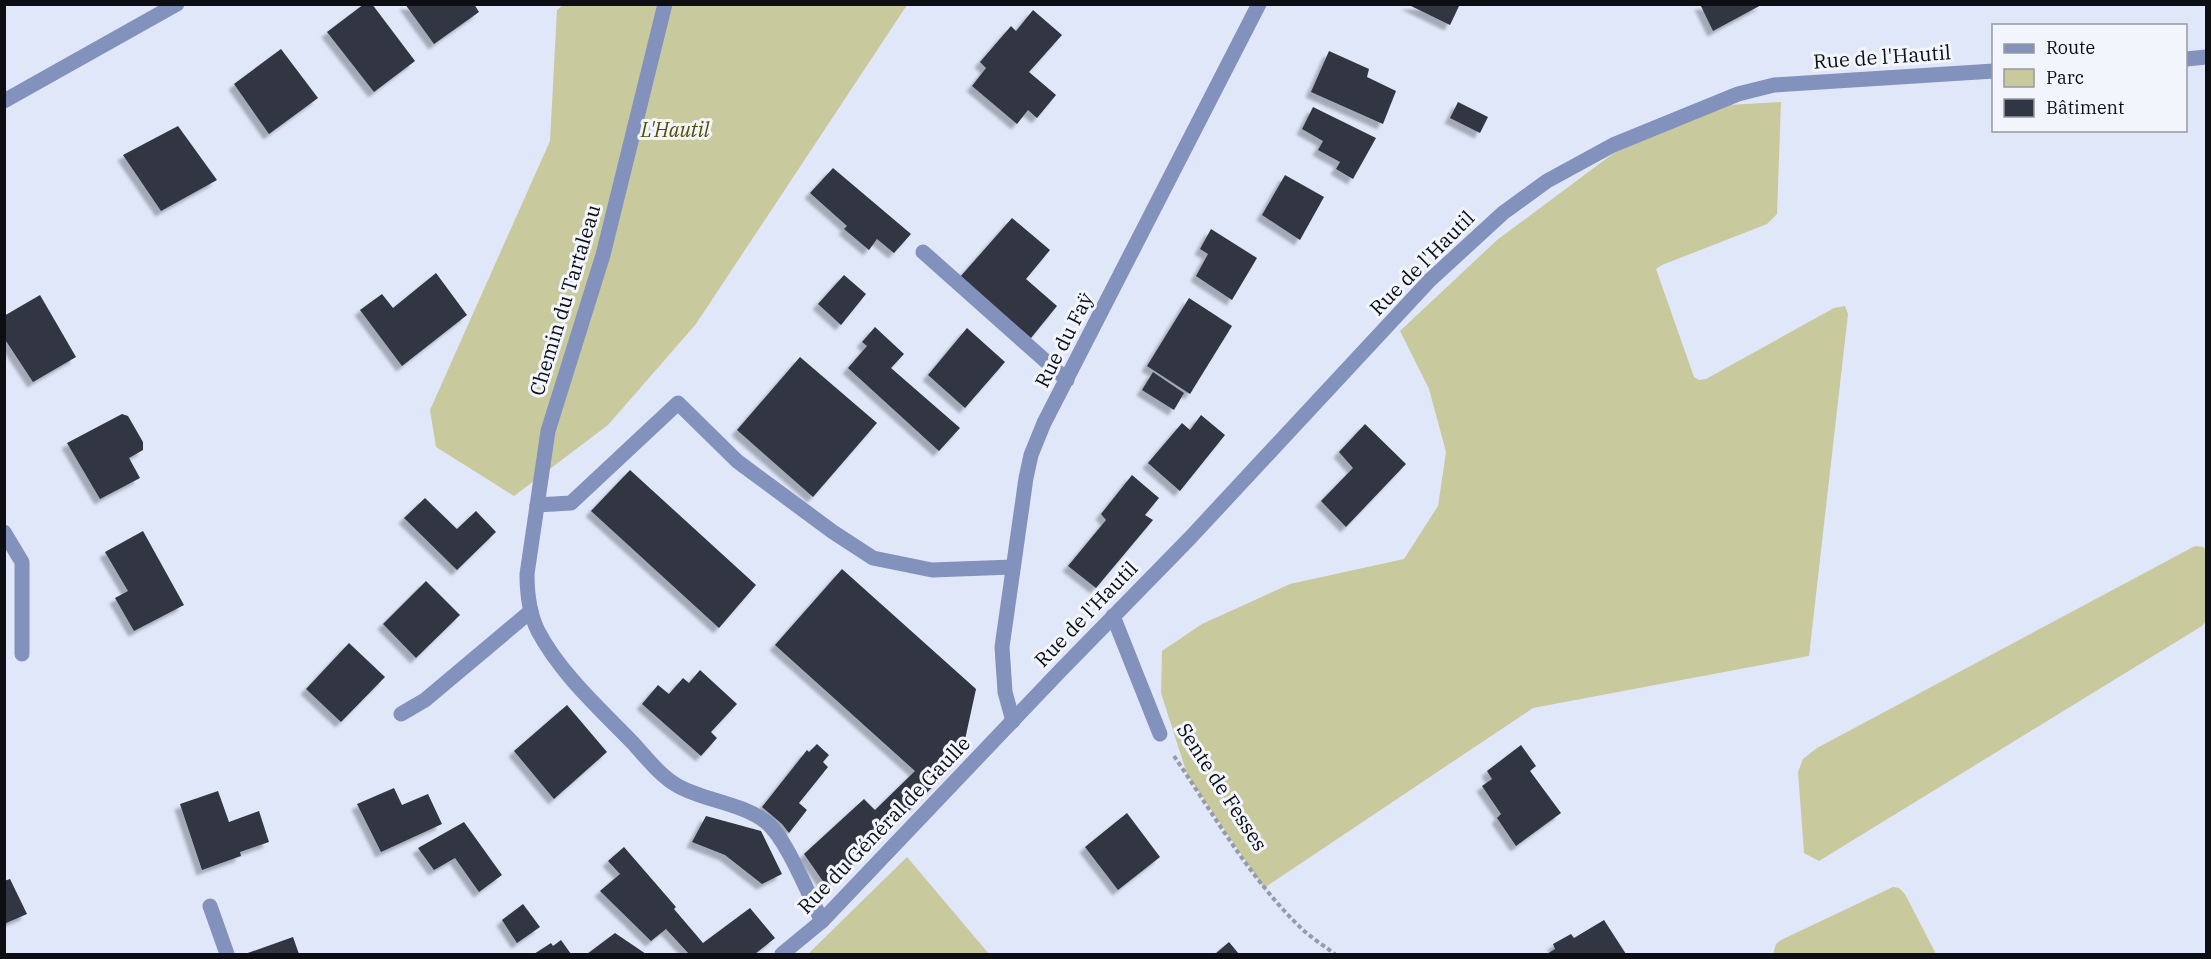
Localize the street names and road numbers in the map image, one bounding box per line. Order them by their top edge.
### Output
street label: Rue de l'Hautil [1812,38,1952,75]
street label: Chemin du Tartaleau [523,201,606,399]
street label: Rue de l'Hautil [1363,204,1480,321]
street label: Rue du Faÿ [1028,287,1099,392]
street label: Rue de l'Hautil [1028,555,1143,673]
street label: Sente de Fesses [1171,718,1274,856]
street label: Rue du Général de Gaulle [791,730,976,919]

